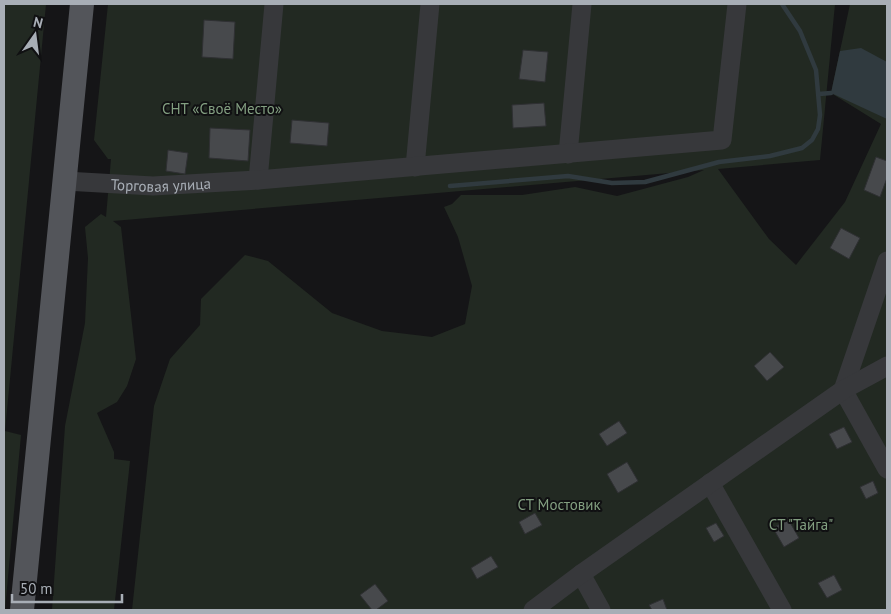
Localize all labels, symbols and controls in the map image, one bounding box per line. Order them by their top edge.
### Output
north arrow [10,10,60,60]
text: N [32,13,45,32]
park label: СНТ «Своё Место» [162,99,282,118]
street label: Торговая улица [110,173,211,196]
park label: СТ Мостовик [517,495,601,514]
park label: СТ "Тайга" [769,515,833,534]
scale bar [12,572,122,604]
text: 50 m [20,579,53,598]

